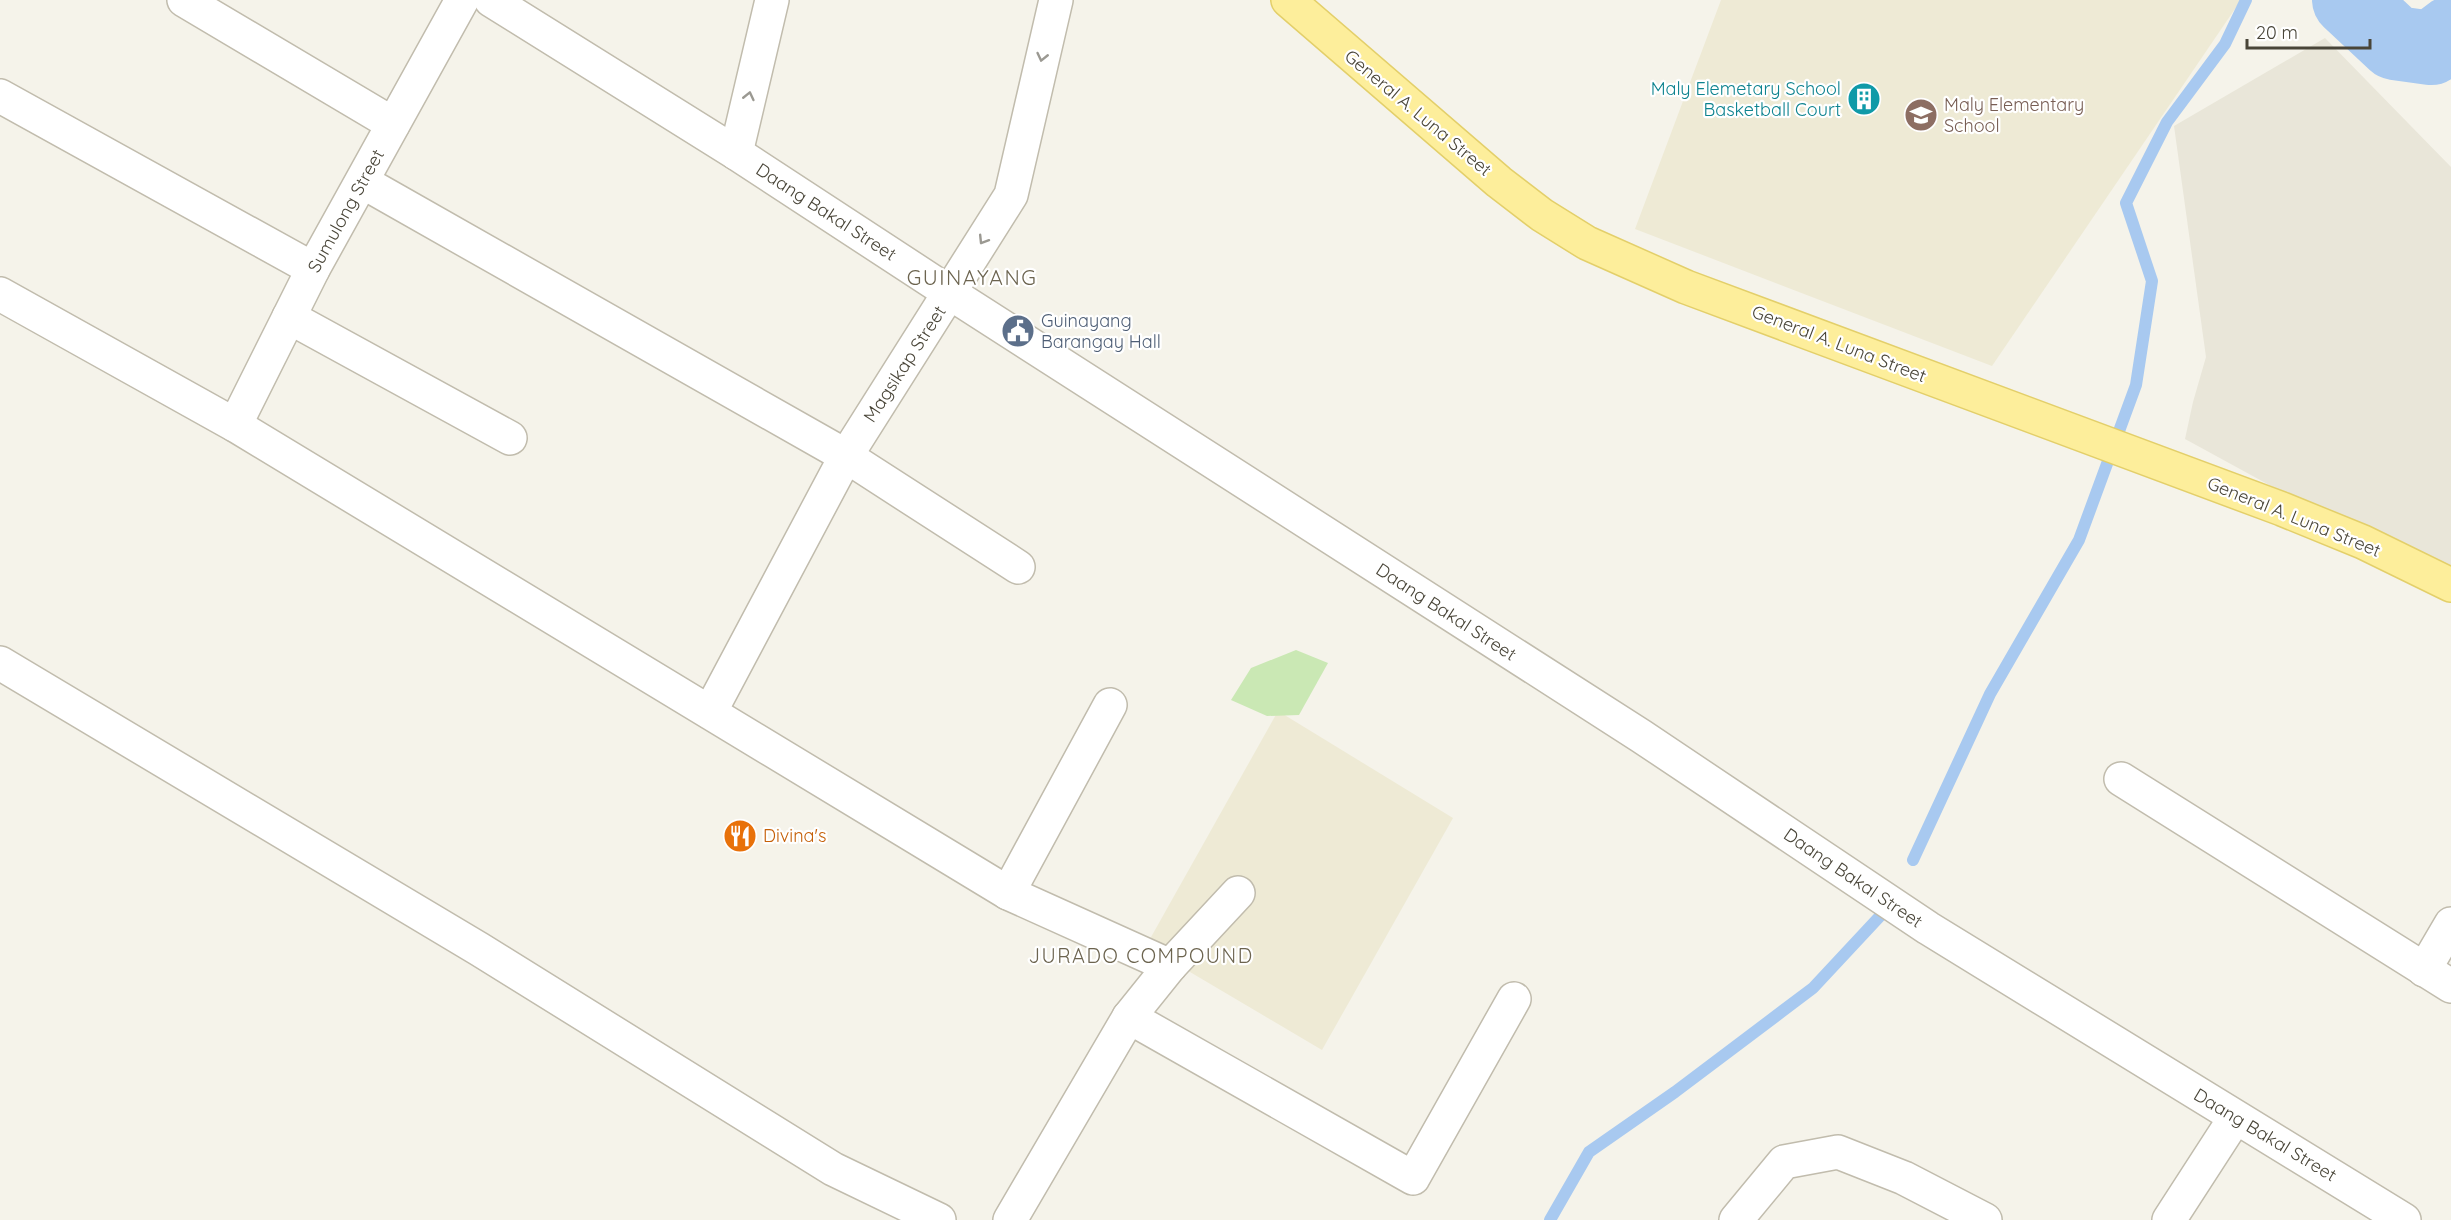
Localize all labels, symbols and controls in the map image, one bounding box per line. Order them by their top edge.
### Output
scale bar [2247,12,2370,50]
text: 20 m [2256,21,2298,44]
street label: General A. Luna Street [1340,44,1497,181]
one-way arrow [1036,51,1049,61]
place label: Maly Elemetary School Basketball Court [1651,77,1841,121]
building icon: Maly Elemetary School Basketball Court [1846,81,1882,117]
one-way arrow [742,91,755,101]
place label: Maly Elementary School [1944,93,2084,137]
school or university icon: Maly Elementary School [1903,97,1939,133]
street label: Sumulong Street [302,145,389,277]
street label: Daang Bakal Street [752,158,901,266]
one-way arrow [978,234,990,244]
district label: GUINAYANG [907,264,1037,290]
street label: General A. Luna Street [1749,300,1930,387]
street label: Magsikap Street [858,301,951,426]
place label: Guinayang Barangay Hall [1041,309,1161,353]
public building icon: Guinayang Barangay Hall [1000,313,1036,349]
street label: General A. Luna Street [2204,471,2384,562]
street label: Daang Bakal Street [1372,558,1521,666]
restaurant icon: Divina's [722,818,758,854]
street label: Daang Bakal Street [1779,823,1927,933]
place label: Divina's [763,824,826,847]
district label: JURADO COMPOUND [1028,943,1254,968]
street label: Daang Bakal Street [2190,1083,2341,1186]

